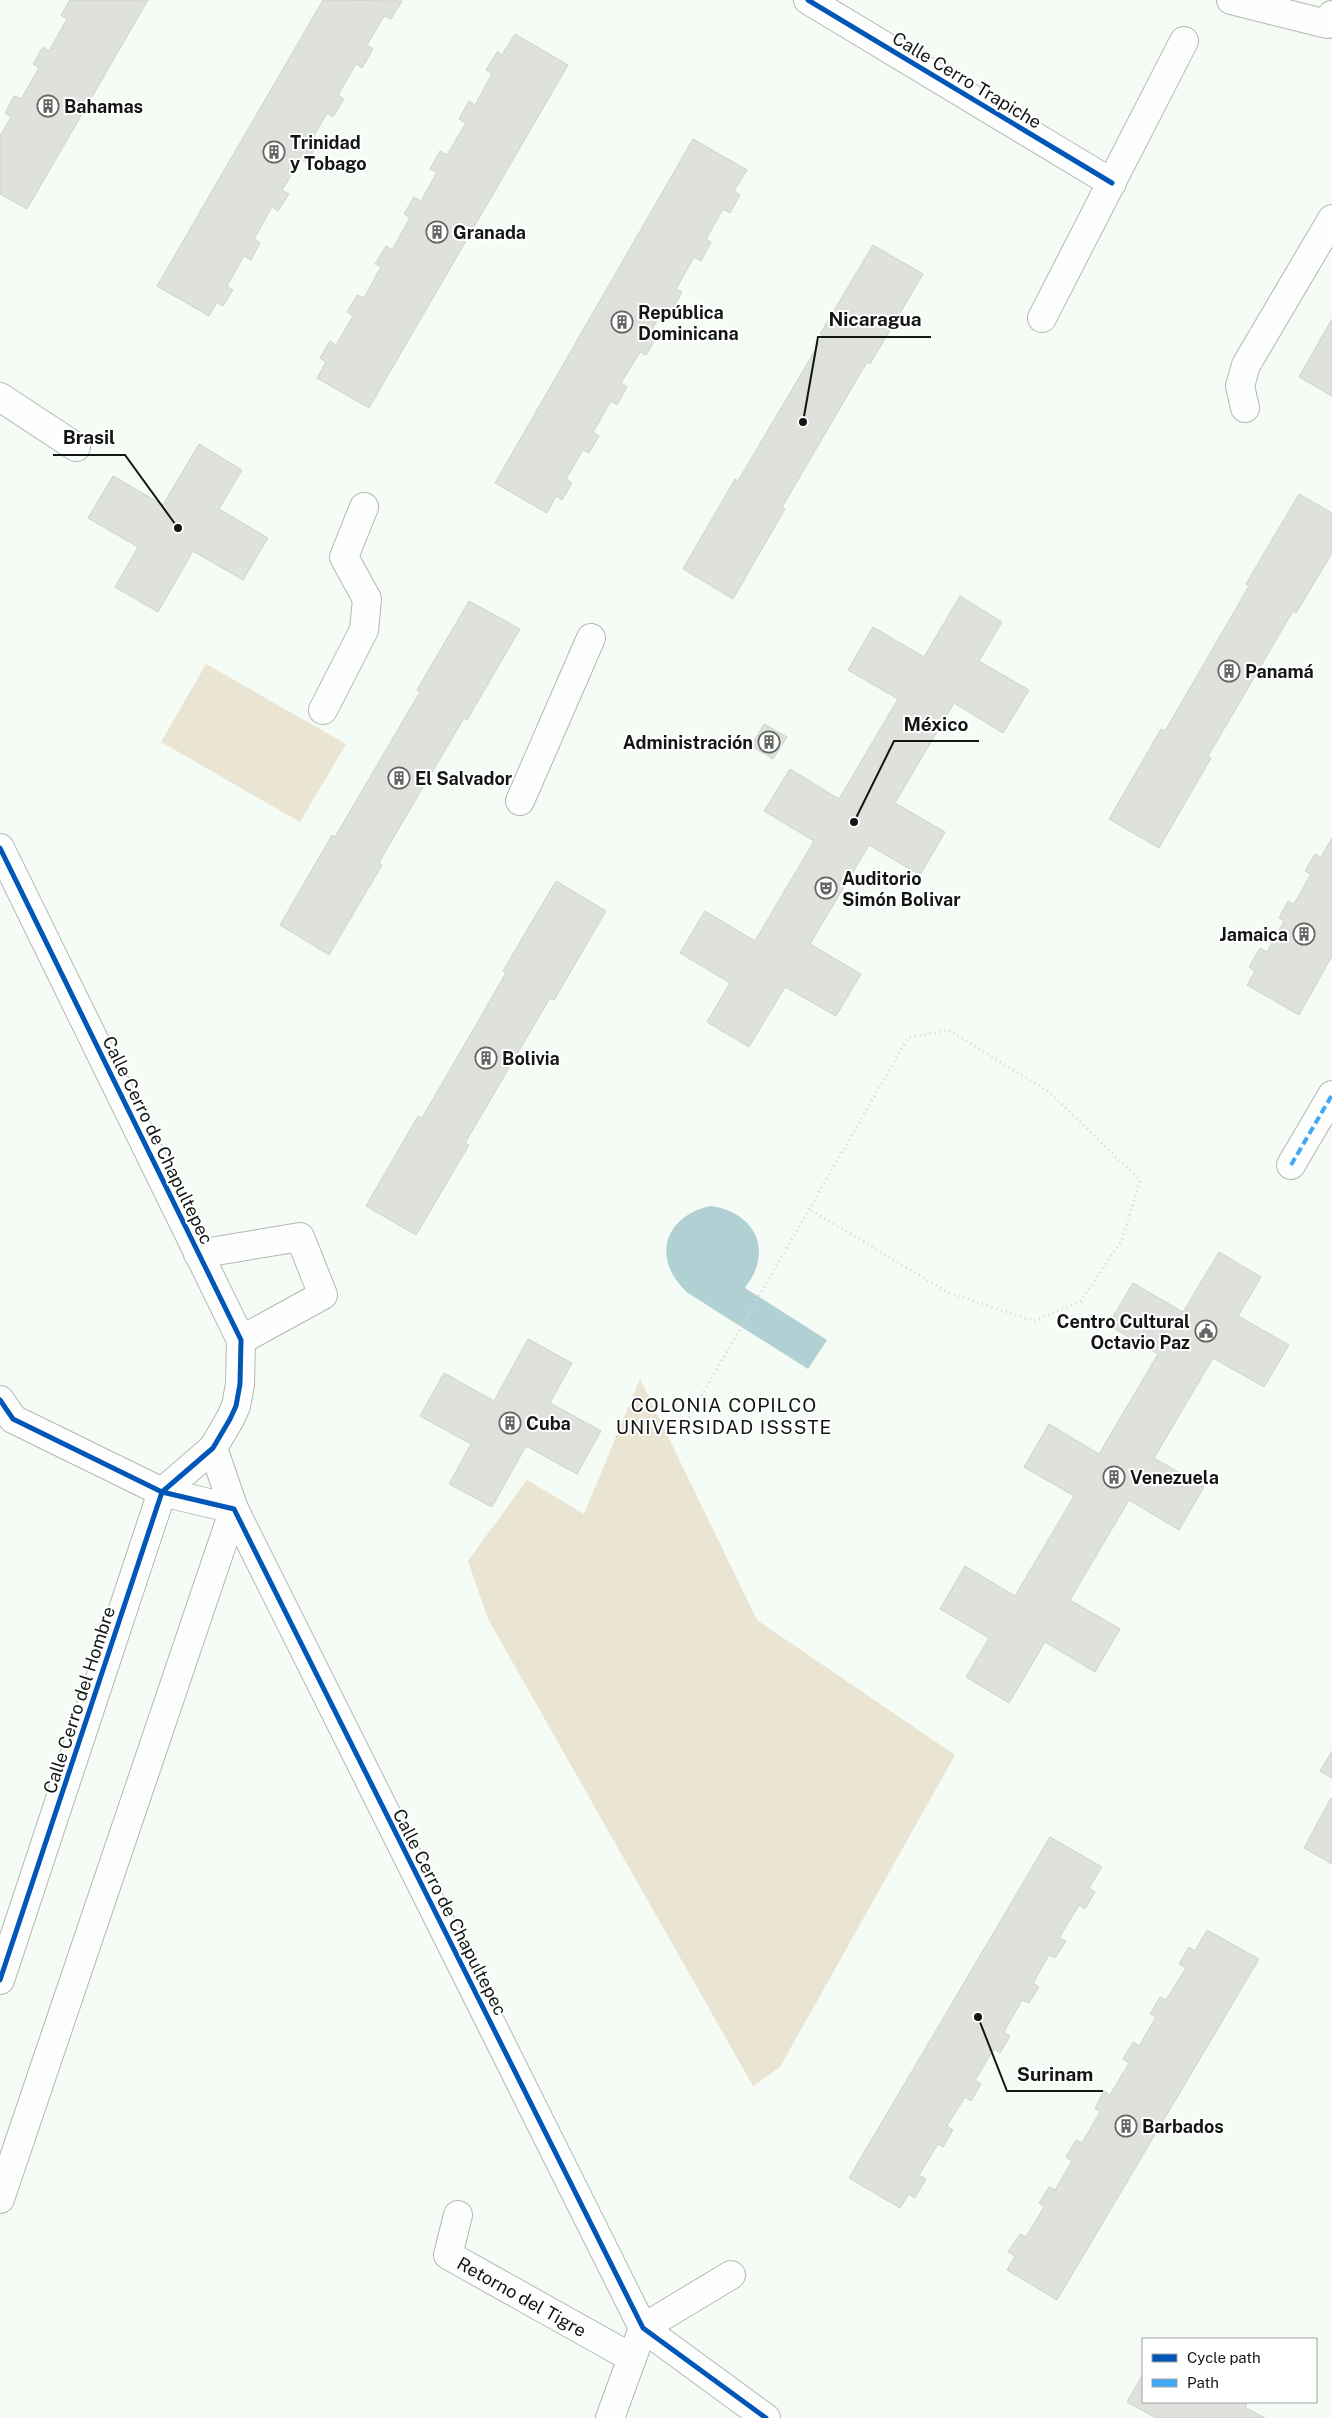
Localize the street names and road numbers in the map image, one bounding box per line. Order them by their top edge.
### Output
street label: Calle Cerro Trapiche [889,27,1045,133]
street label: Calle Cerro de Chapultepec [98,1032,218,1248]
street label: Calle Cerro del Hombre [39,1604,119,1796]
street label: Calle Cerro de Chapultepec [389,1805,511,2019]
street label: Retorno del Tigre [454,2252,590,2341]

